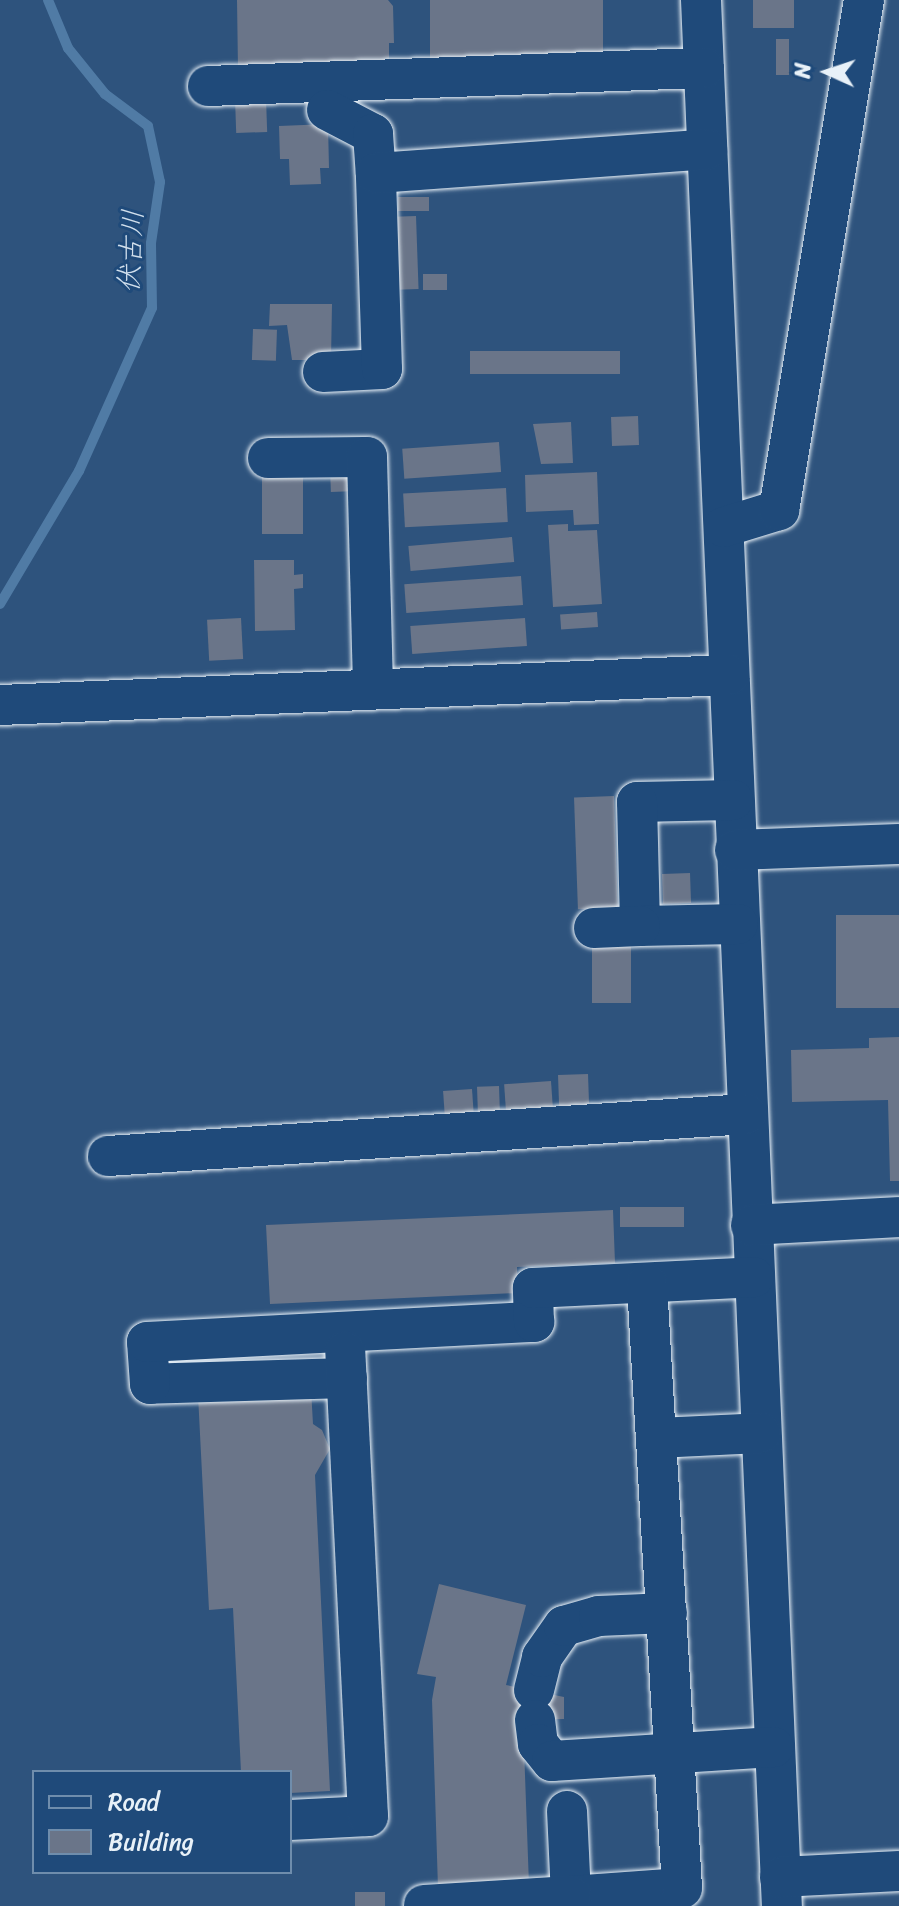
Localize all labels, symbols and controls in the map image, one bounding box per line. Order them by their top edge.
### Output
north arrow [787,32,867,112]
text: N [783,62,822,79]
water label: 伏古川 [112,208,150,294]
legend [32,1770,292,1874]
text: Road [108,1781,159,1823]
text: Building [108,1821,194,1863]

